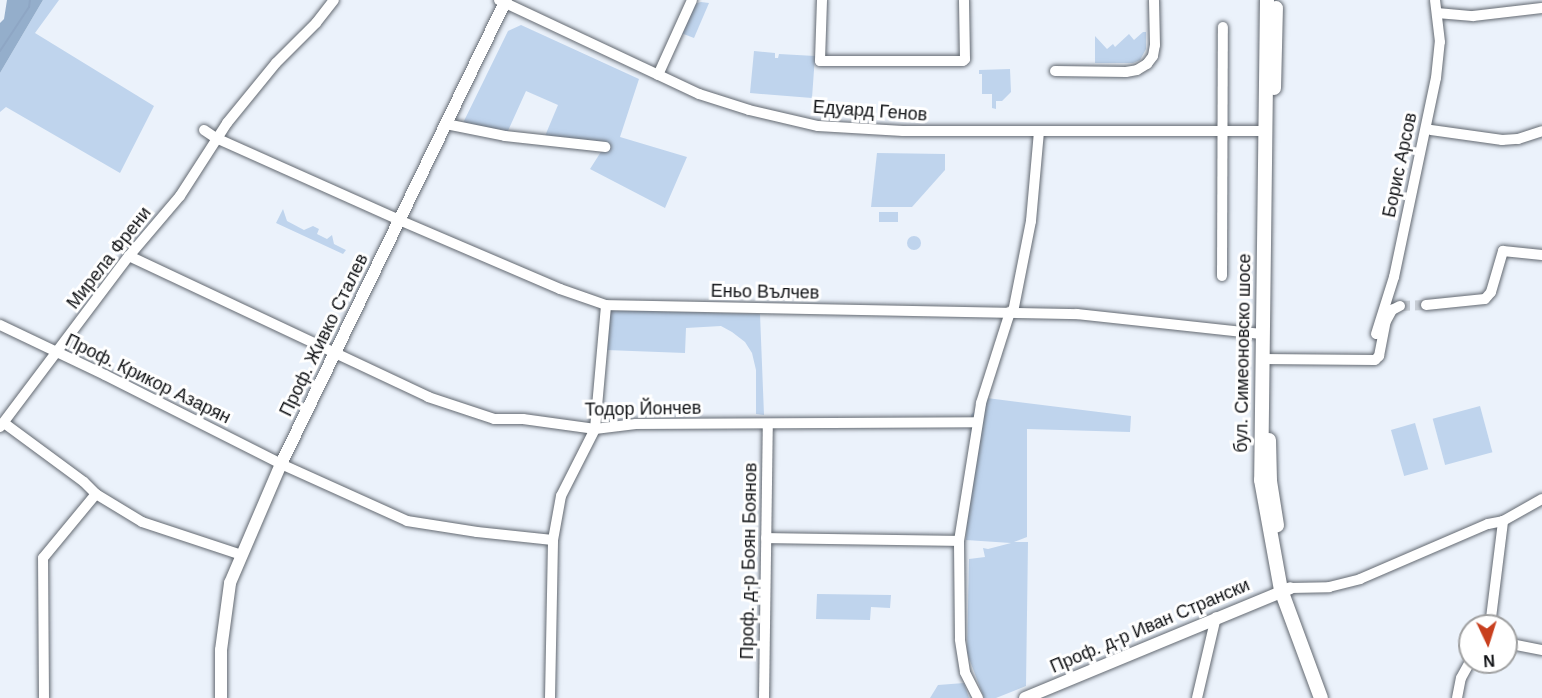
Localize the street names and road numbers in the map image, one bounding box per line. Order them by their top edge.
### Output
street label: Едуард Генов [812,96,928,126]
street label: Борис Арсов [1378,111,1422,219]
street label: Мирела Френи [62,203,156,313]
street label: Проф. Живко Сталев [275,250,373,420]
street label: бул. Симеоновско шосе [1230,253,1256,453]
street label: Еньо Вълчев [710,280,820,304]
street label: Проф. Крикор Азарян [62,330,234,428]
street label: Тодор Йончев [585,397,701,421]
street label: Проф. д-р Боян Боянов [736,462,762,660]
street label: Проф. д-р Иван Странски [1047,574,1253,678]

